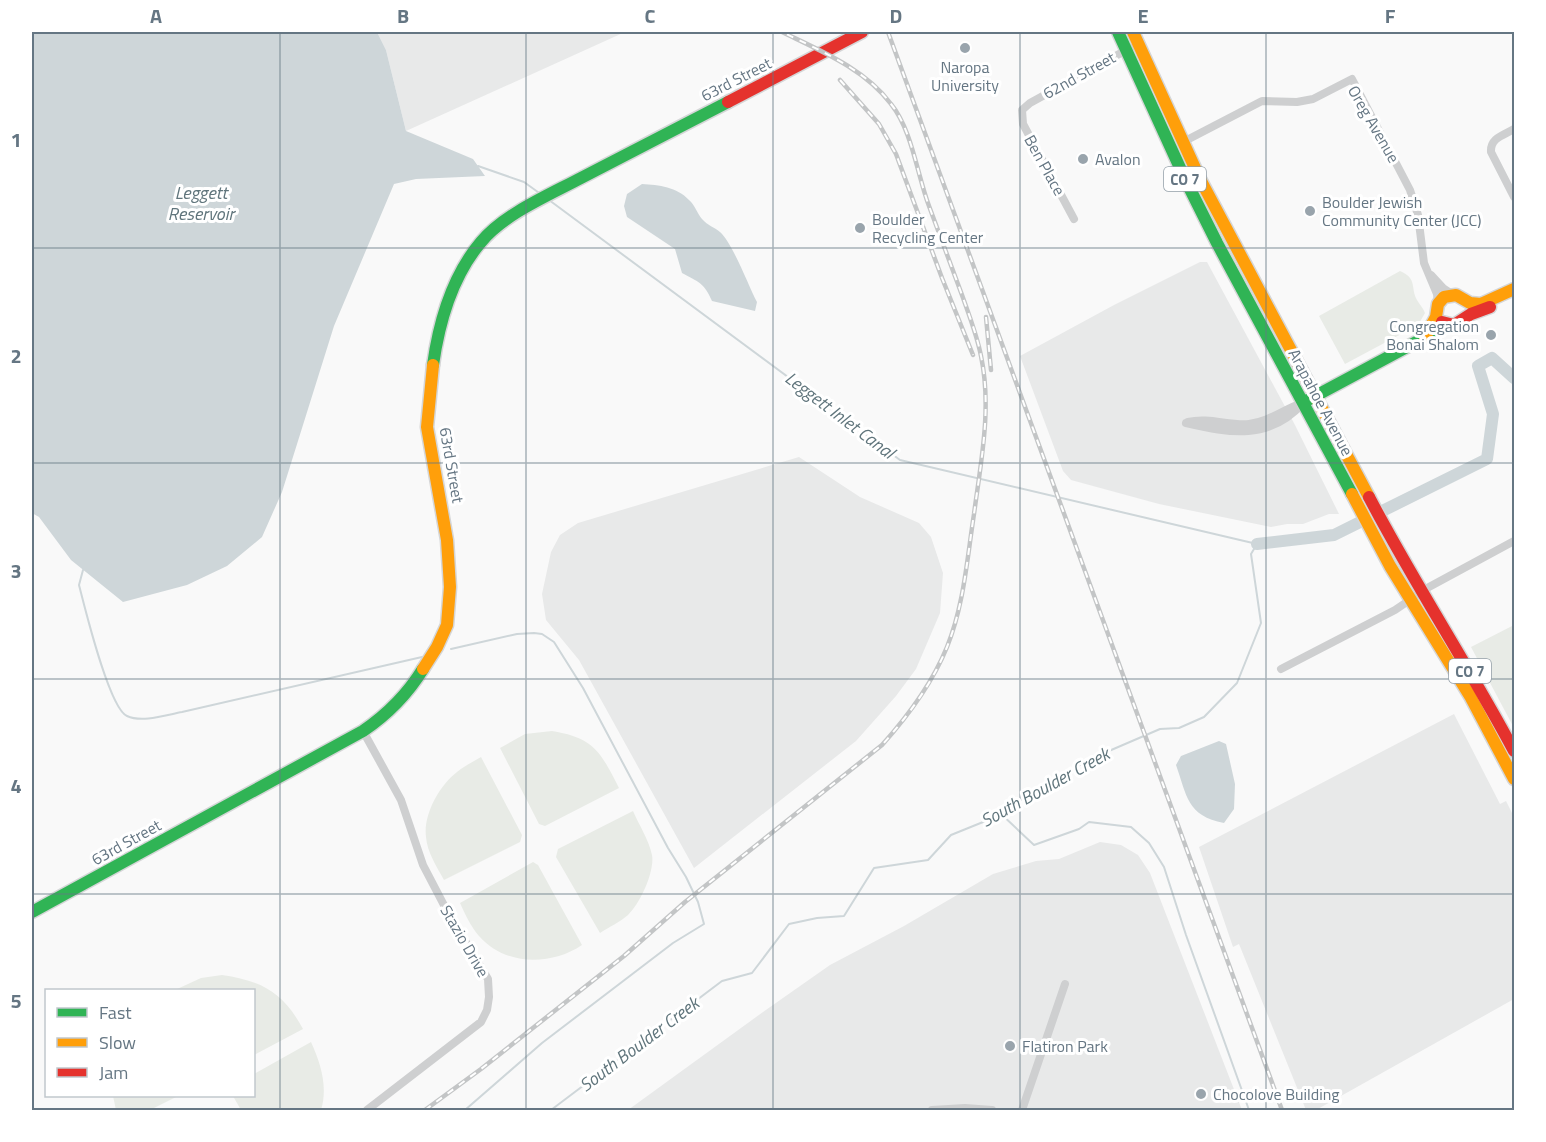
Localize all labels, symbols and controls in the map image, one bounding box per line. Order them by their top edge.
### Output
text: A [150,0,162,31]
text: B [397,0,409,31]
text: C [645,0,656,31]
text: D [890,0,902,31]
text: E [1137,0,1149,31]
text: F [1385,0,1396,31]
marker: Naropa University [958,41,972,55]
street label: 62nd Street [1038,45,1120,105]
street label: 63rd Street [696,51,776,107]
place label: Naropa University [931,55,999,97]
street label: Oreg Avenue [1342,81,1406,167]
text: 1 [10,124,22,155]
street label: Ben Place [1018,130,1072,200]
place label: Avalon [1095,147,1141,171]
marker: Avalon [1076,152,1090,166]
road number: CO 7 [1164,167,1206,191]
water label: Leggett Reservoir [168,179,236,227]
place label: Boulder Jewish Community Center (JCC) [1322,190,1481,232]
marker: Boulder Jewish Community Center (JCC) [1303,204,1317,218]
place label: Boulder Recycling Center [872,207,984,249]
marker: Boulder Recycling Center [853,221,867,235]
place label: Congregation Bonai Shalom [1386,314,1479,356]
marker: Congregation Bonai Shalom [1484,328,1498,342]
text: 2 [10,340,22,371]
street label: Arapahoe Avenue [1283,344,1359,460]
water label: Leggett Inlet Canal [779,365,902,467]
street label: 63rd Street [434,425,471,505]
text: 3 [10,555,22,586]
road number: CO 7 [1449,659,1491,683]
water label: South Boulder Creek [976,739,1116,834]
text: 4 [10,770,22,801]
street label: 63rd Street [87,813,166,871]
street label: Stazio Drive [435,900,495,982]
text: 5 [10,985,22,1016]
legend [45,989,255,1097]
water label: South Boulder Creek [573,989,706,1098]
text: Fast [99,999,132,1026]
text: Slow [99,1029,136,1056]
place label: Flatiron Park [1022,1034,1108,1058]
marker: Flatiron Park [1003,1039,1017,1053]
text: Jam [99,1059,128,1086]
place label: Chocolove Building [1213,1082,1340,1106]
marker: Chocolove Building [1194,1087,1208,1101]

